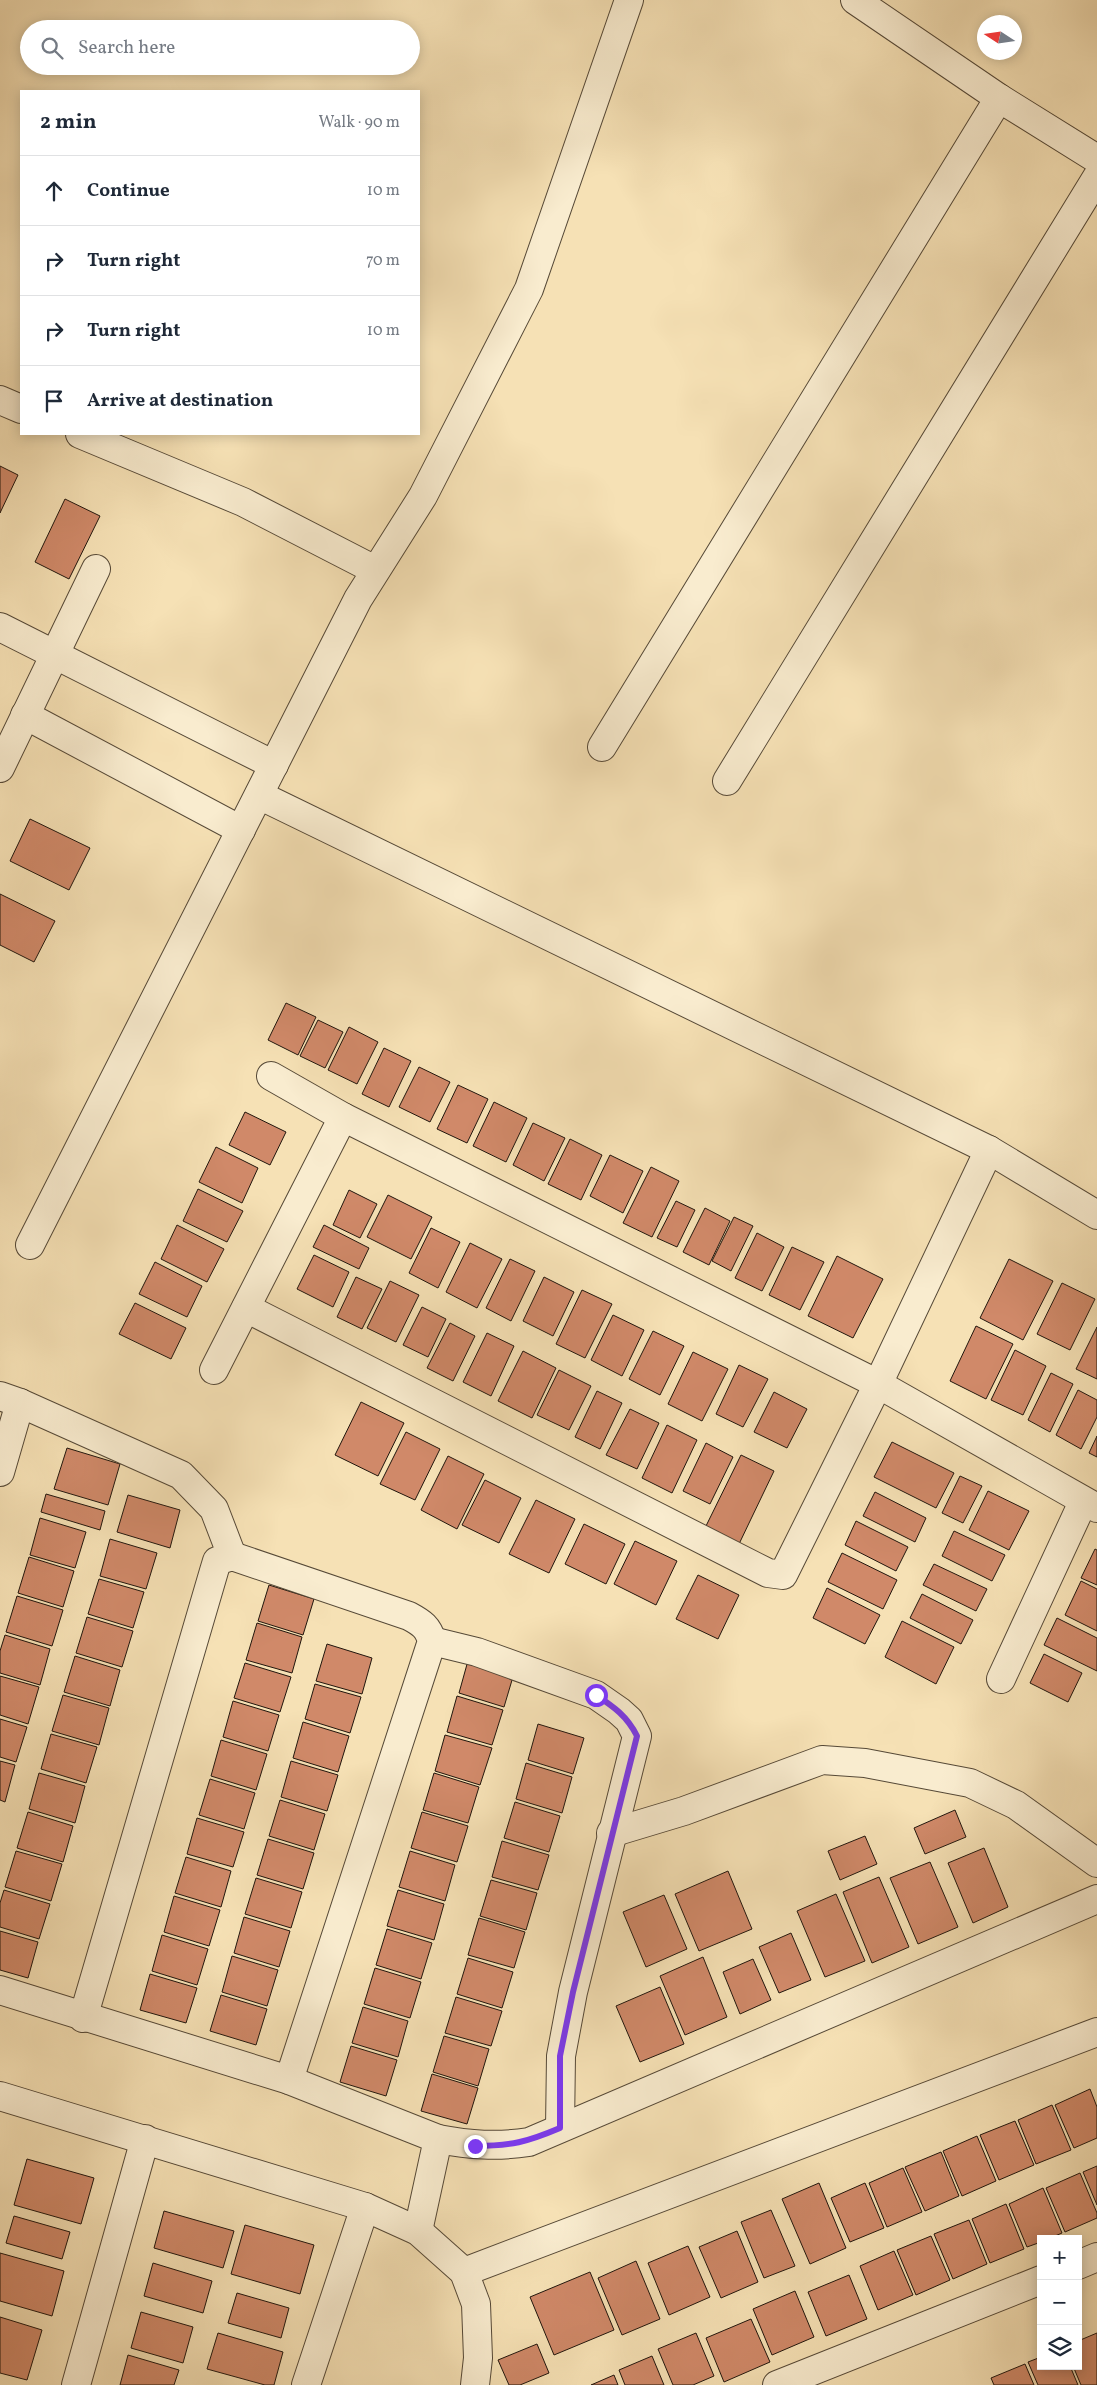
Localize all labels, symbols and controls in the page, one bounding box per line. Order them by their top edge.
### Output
north arrow [977,15,1022,60]
search box [20,20,420,75]
icon: search [38,34,66,62]
text: Search here [78,35,175,61]
text: 2 min [40,108,97,137]
text: Walk · 90 m [318,112,400,134]
icon: ahead [40,177,68,205]
text: Continue [87,178,170,204]
text: 10 m [367,180,400,202]
icon: right [40,247,68,275]
text: Turn right [87,248,180,274]
text: 70 m [366,250,400,272]
icon: right [40,317,68,345]
text: Turn right [87,318,180,344]
text: 10 m [367,320,400,342]
icon: arrive [40,387,68,415]
text: Arrive at destination [87,388,273,414]
route start [585,1684,608,1707]
route end [464,2135,487,2158]
map controls [1037,2235,1082,2370]
button: + [1037,2235,1082,2280]
button: − [1037,2280,1082,2325]
button: layers [1037,2325,1082,2370]

